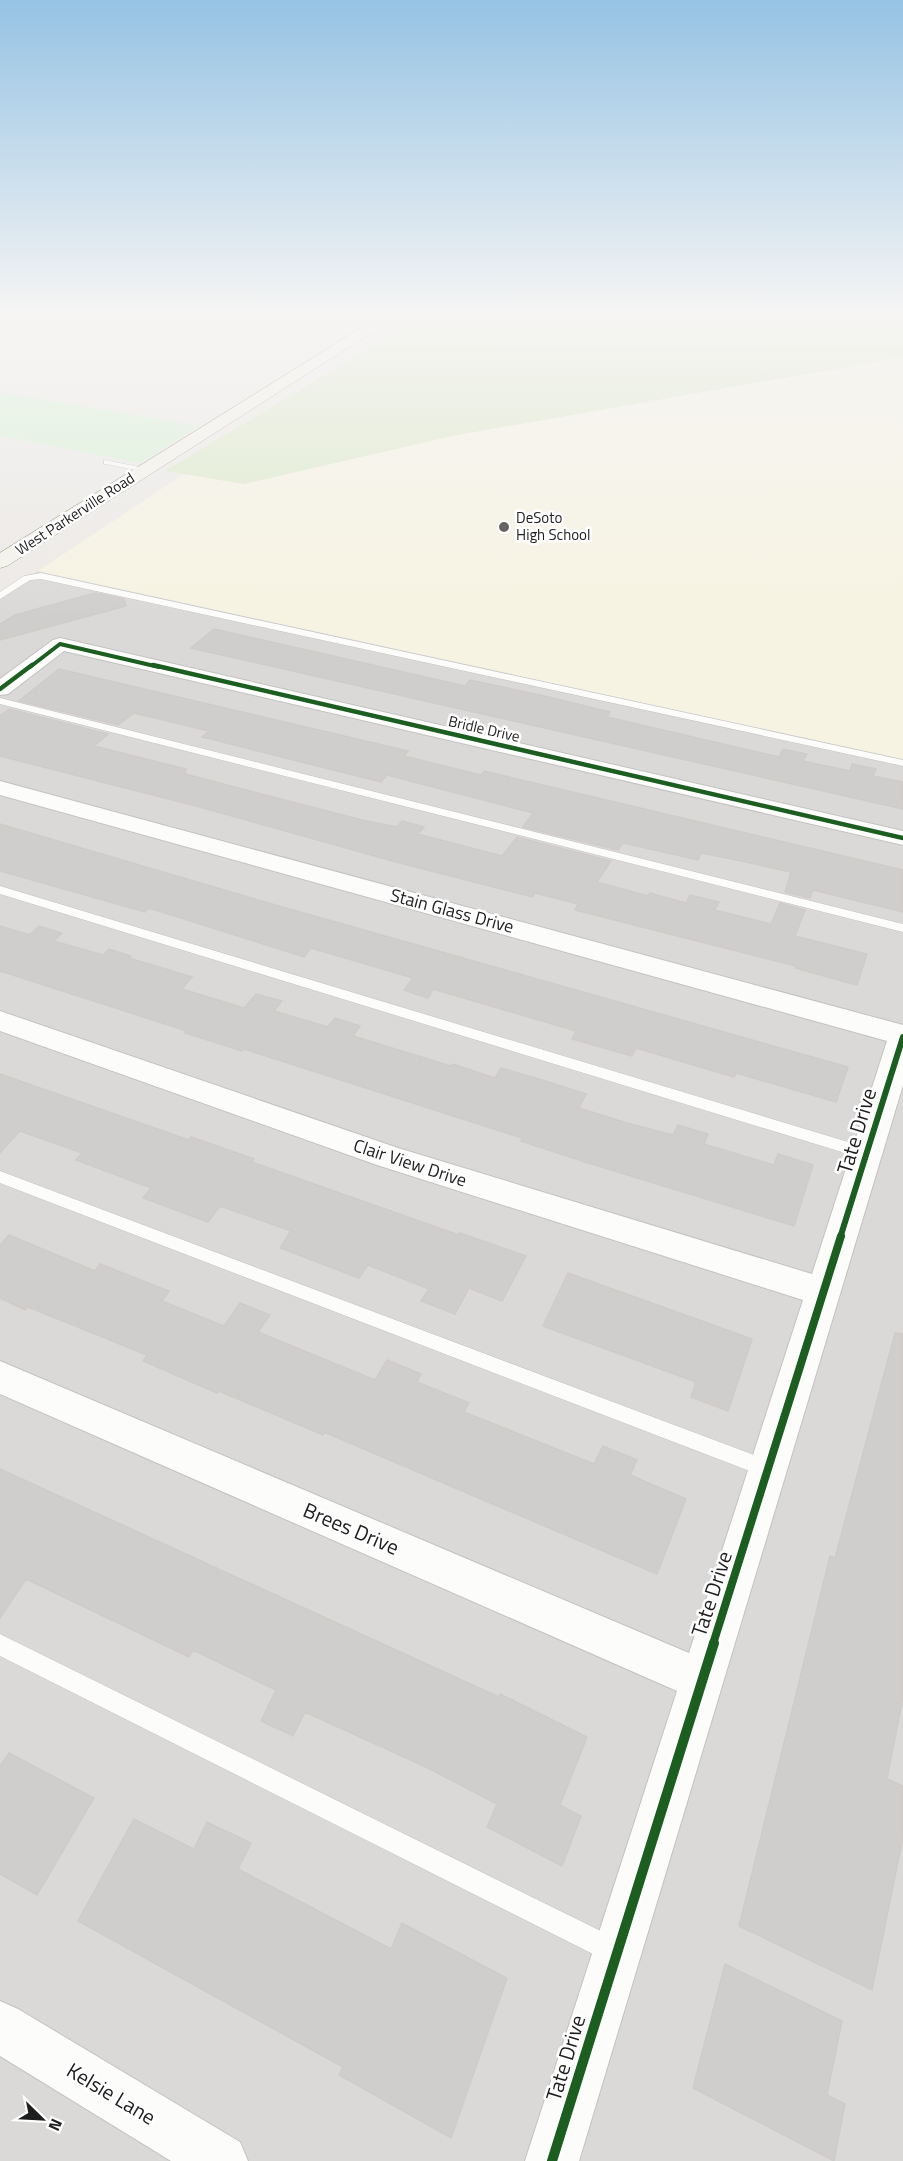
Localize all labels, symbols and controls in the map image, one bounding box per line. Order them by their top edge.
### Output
street label: West Parkerville Road [11,466,139,561]
place label: DeSoto High School [516,506,591,546]
marker: DeSoto High School [497,520,511,534]
street label: Bridle Drive [446,709,522,748]
street label: Stain Glass Drive [387,881,517,940]
street label: Tate Drive [828,1084,884,1178]
street label: Clair View Drive [350,1132,470,1194]
street label: Brees Drive [298,1494,404,1563]
street label: Tate Drive [682,1547,740,1641]
street label: Tate Drive [537,2011,593,2105]
street label: Kelsie Lane [61,2054,162,2132]
north arrow [12,2089,72,2149]
text: N [42,2115,69,2135]

